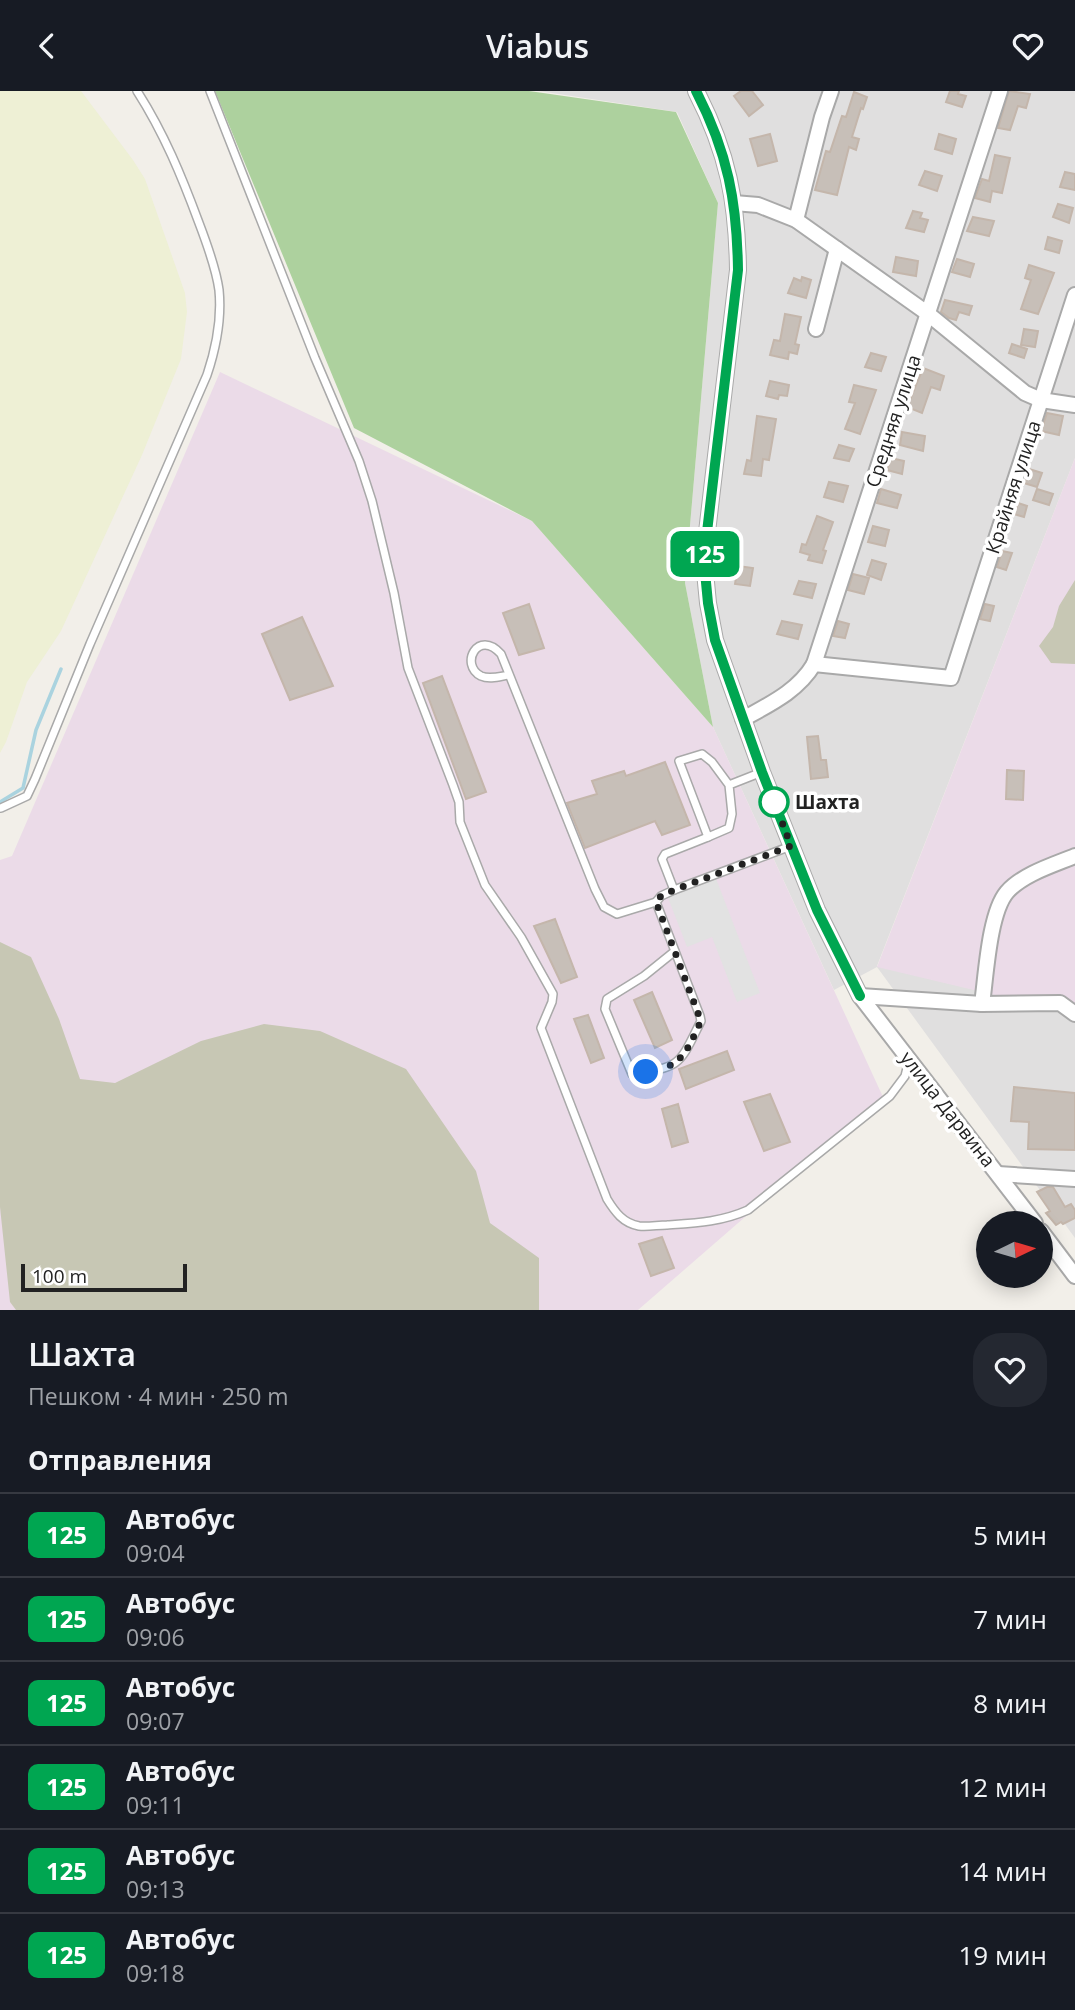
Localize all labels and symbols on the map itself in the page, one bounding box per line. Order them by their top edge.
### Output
street label: Средняя улица [859,351,927,491]
street label: Крайняя улица [979,417,1047,557]
line badge: 125 [665,531,745,577]
marker: Шахта [759,787,789,817]
place label: Шахта [795,789,860,815]
street label: улица Дарвина [894,1046,1002,1172]
your location [628,1054,663,1089]
north arrow [976,1211,1054,1288]
scale bar [21,1261,187,1293]

